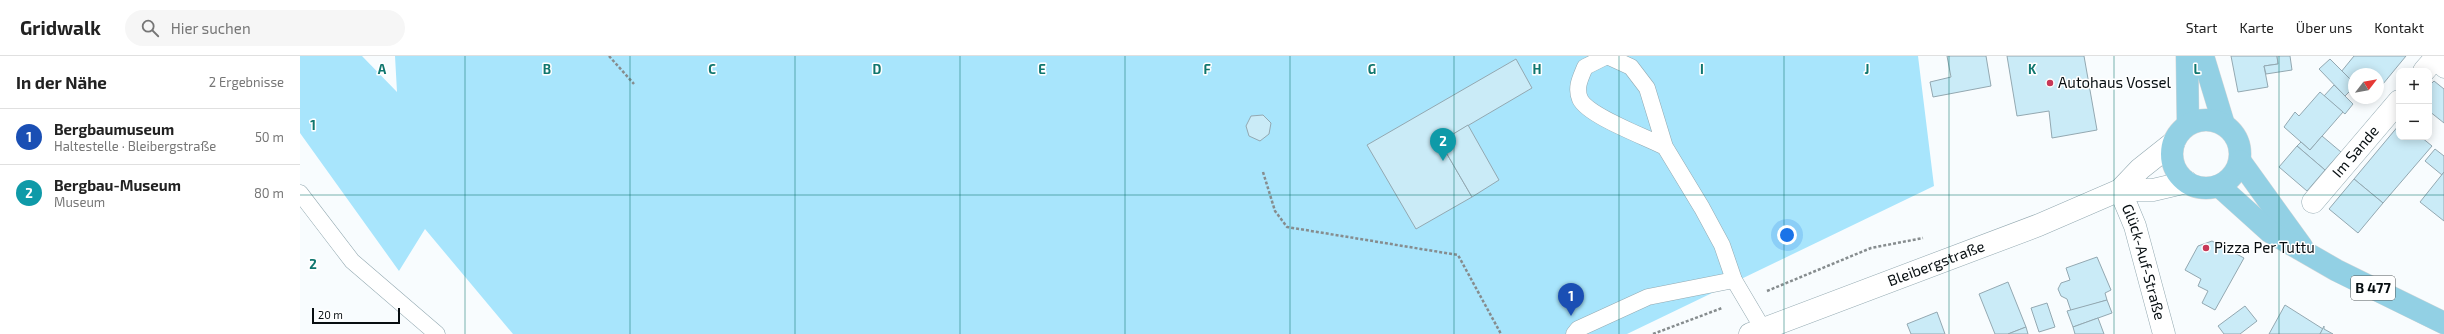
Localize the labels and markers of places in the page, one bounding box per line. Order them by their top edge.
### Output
place label: Autohaus Vossel [2058,73,2172,91]
marker: Autohaus Vossel [2045,78,2055,88]
pin: 2 [1430,128,1456,161]
place label: Pizza Per Tuttu [2214,238,2315,256]
marker: Pizza Per Tuttu [2201,243,2211,253]
pin: 1 [1558,283,1584,316]

